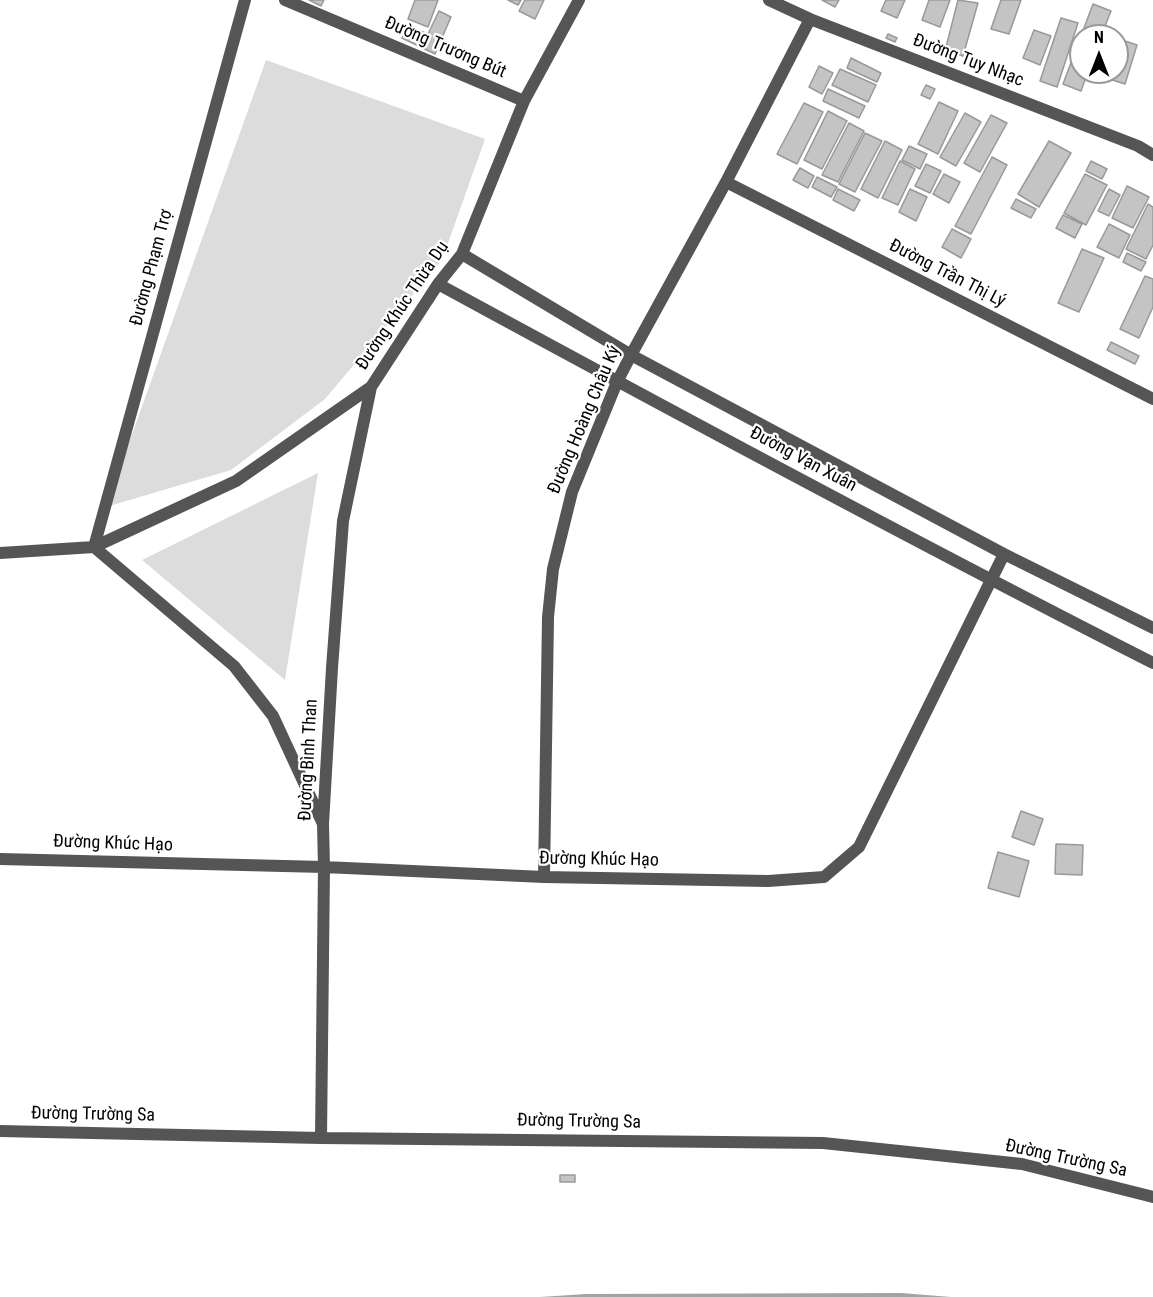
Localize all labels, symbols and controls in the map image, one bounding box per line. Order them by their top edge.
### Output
street label: Đường Trương Bút [381,13,509,83]
north arrow [1069,24,1129,84]
text: N [1094,28,1104,47]
street label: Đường Tuy Nhạc [910,30,1026,92]
street label: Đường Phạm Trợ [126,208,178,328]
street label: Đường Trần Thị Lý [885,235,1009,313]
street label: Đường Khúc Thừa Dụ [352,238,454,374]
street label: Đường Hoàng Châu Ký [544,343,626,497]
street label: Đường Vạn Xuân [746,423,860,497]
street label: Đường Bình Than [295,698,323,822]
street label: Đường Khúc Hạo [53,831,173,857]
street label: Đường Khúc Hạo [539,848,659,872]
street label: Đường Trường Sa [31,1103,155,1127]
street label: Đường Trường Sa [517,1110,641,1134]
street label: Đường Trường Sa [1003,1136,1129,1182]

